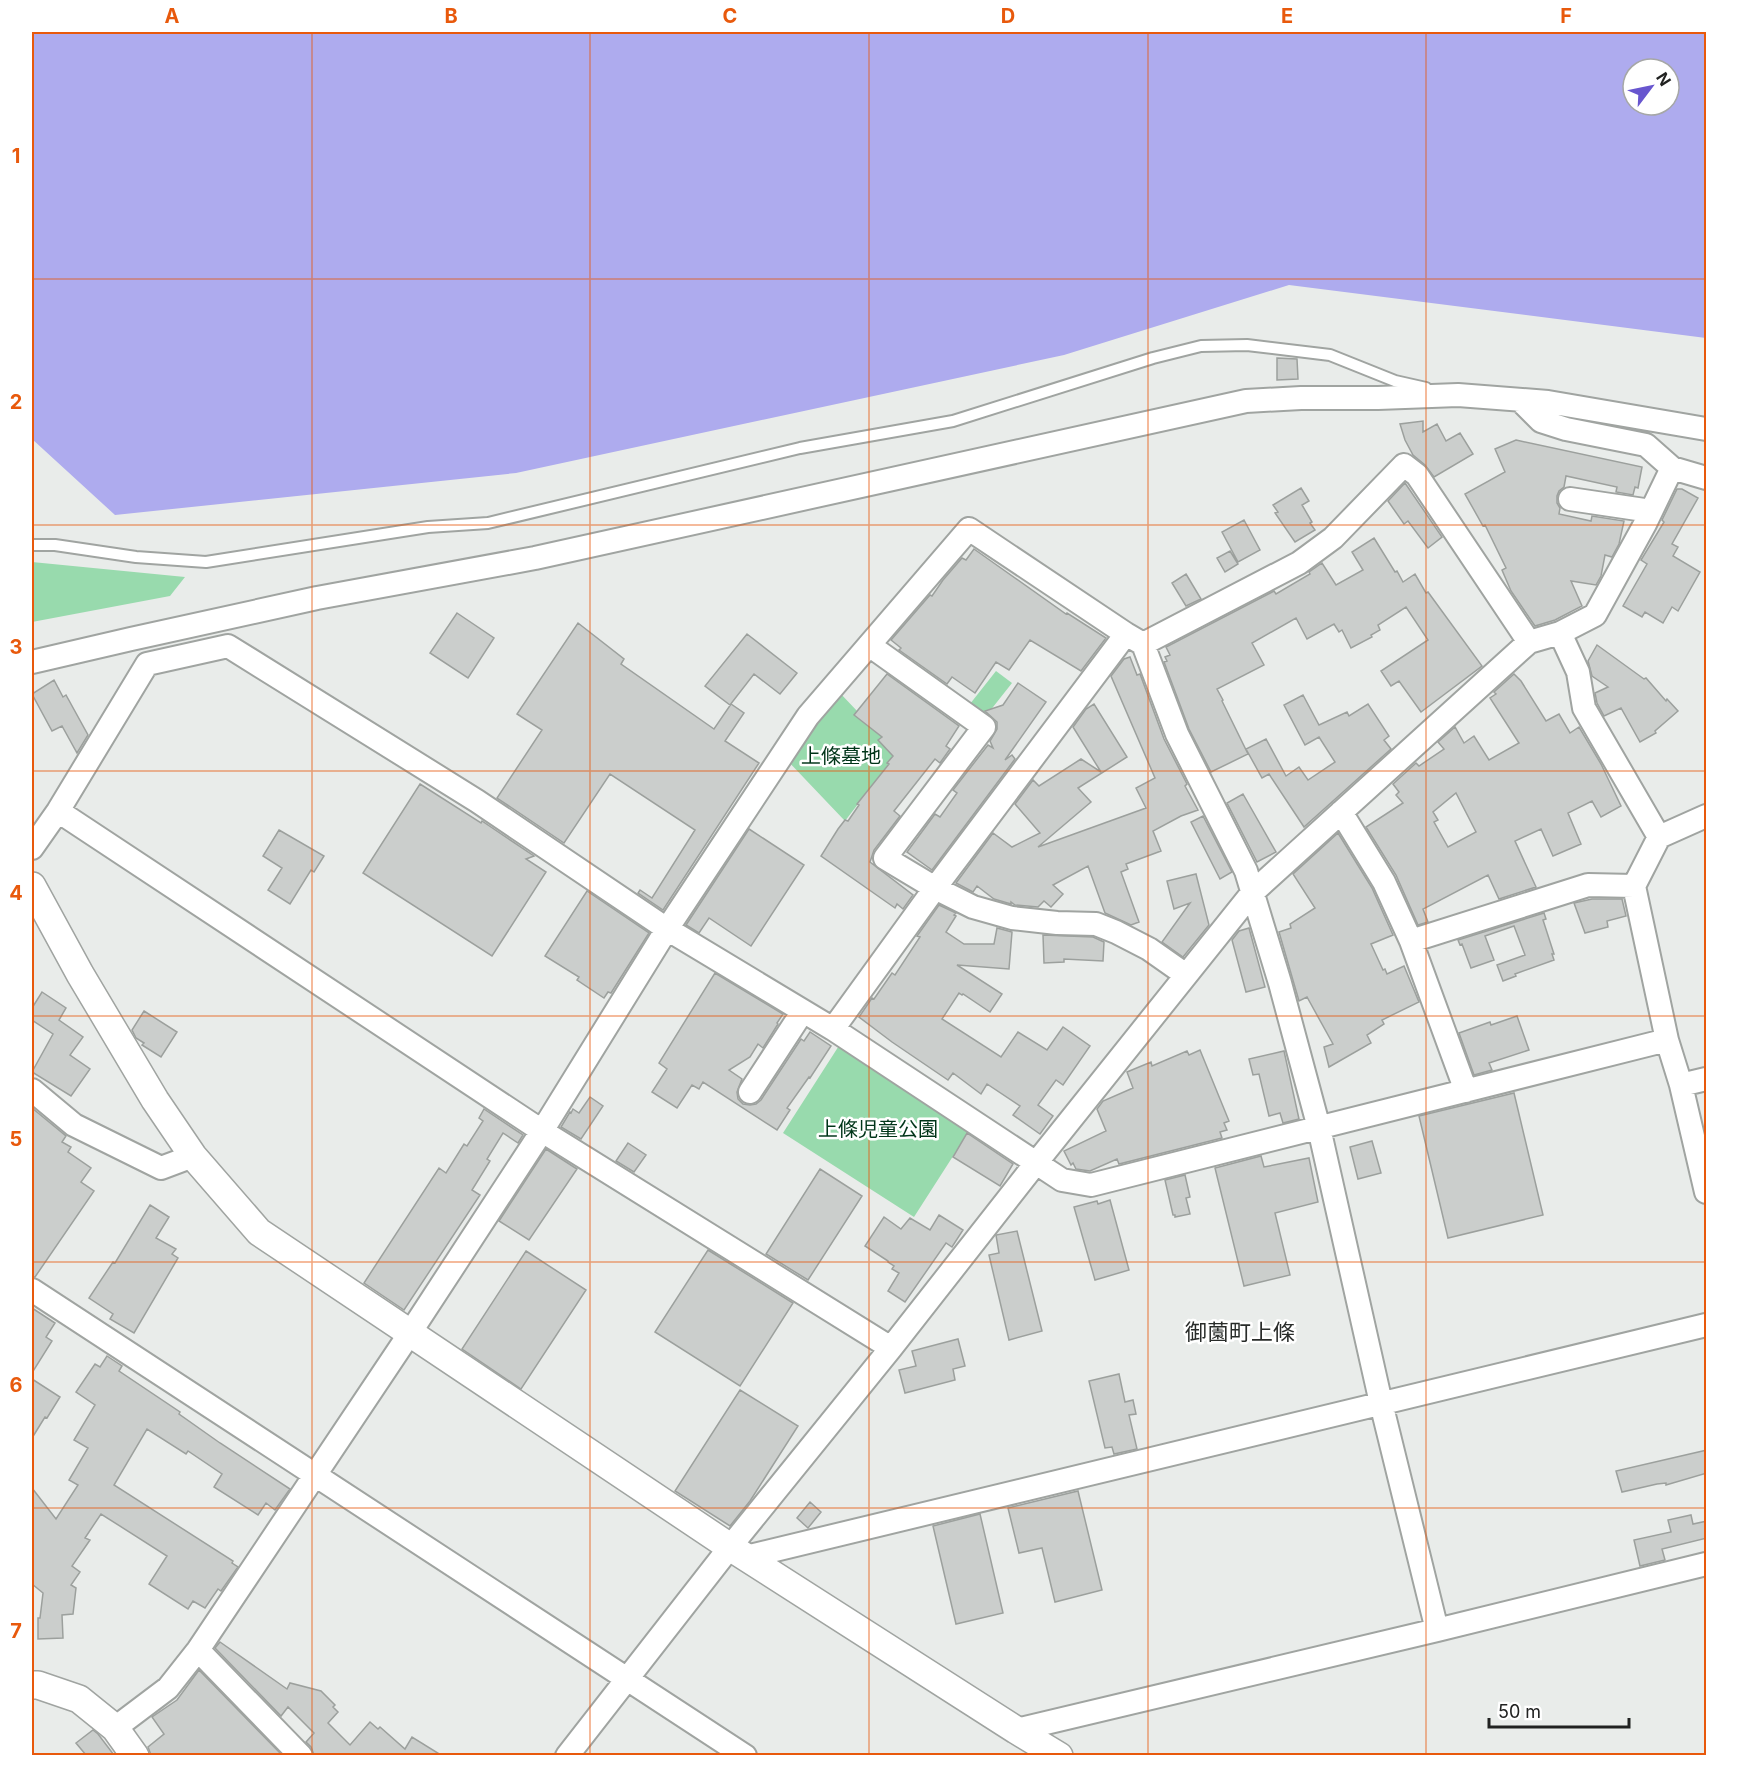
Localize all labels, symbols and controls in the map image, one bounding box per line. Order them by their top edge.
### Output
text: A [165,4,180,28]
text: B [444,4,458,28]
text: C [723,4,737,28]
text: D [1001,4,1015,28]
text: E [1281,4,1293,28]
text: F [1560,4,1572,28]
north arrow [1621,57,1681,117]
text: N [1652,69,1675,90]
text: 1 [12,144,20,168]
text: 2 [10,390,22,414]
text: 3 [10,635,22,659]
park label: 上條墓地 [801,744,881,768]
text: 4 [9,881,23,905]
park label: 上條児童公園 [818,1117,938,1141]
text: 5 [10,1127,22,1151]
district label: 御薗町上條 [1185,1319,1295,1345]
text: 6 [10,1373,23,1397]
text: 7 [10,1619,22,1643]
scale bar [1489,1691,1628,1729]
text: 50 m [1498,1701,1541,1722]

